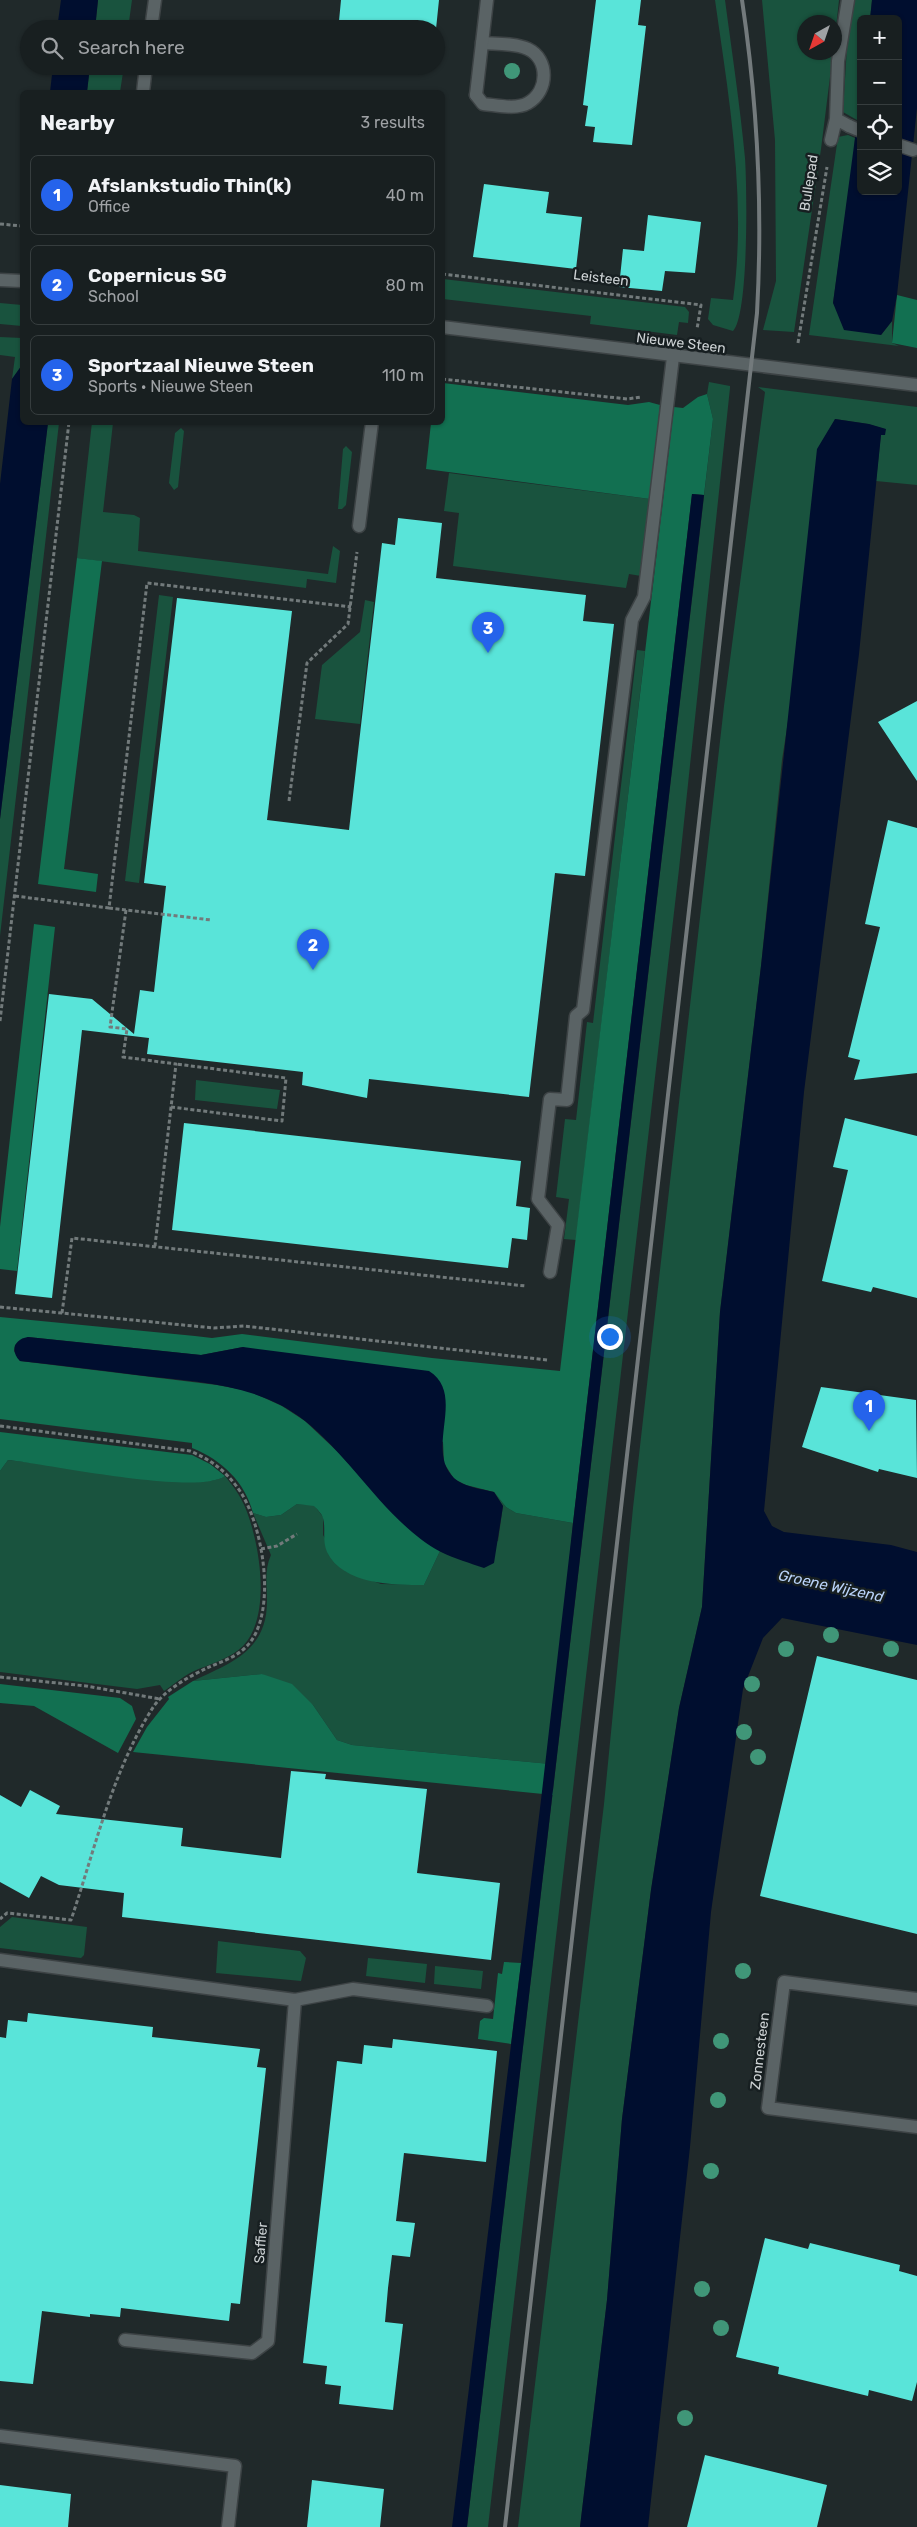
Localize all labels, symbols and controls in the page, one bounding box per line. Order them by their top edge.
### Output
north arrow [797,15,842,60]
map controls [857,15,902,195]
button: + [857,15,902,60]
search box [20,20,445,75]
icon: search [38,34,66,62]
text: Search here [78,36,185,59]
button: − [857,60,902,105]
button: locate [857,105,902,150]
text: Nearby [40,110,115,135]
text: 3 results [360,113,425,132]
button: layers [857,150,902,195]
street label: Bullepad [796,154,822,212]
text: Afslankstudio Thin(k) [88,174,291,197]
text: 1 [53,186,61,205]
text: 40 m [386,186,424,205]
text: Office [88,197,130,216]
text: Copernicus SG [88,264,227,287]
street label: Leisteen [572,266,630,290]
text: 2 [52,276,62,295]
text: 80 m [386,276,424,295]
text: School [88,287,139,306]
street label: Nieuwe Steen [635,329,727,357]
text: Sportzaal Nieuwe Steen [88,354,314,377]
text: 3 [52,366,62,385]
text: 110 m [382,366,424,385]
text: Sports · Nieuwe Steen [88,377,253,396]
pin: 3 [472,612,504,653]
pin: 2 [297,929,329,970]
your location [597,1324,623,1350]
pin: 1 [853,1390,885,1431]
water label: Groene Wijzend [777,1566,886,1606]
street label: Zonnesteen [747,2011,773,2091]
street label: Saffier [251,2221,271,2264]

